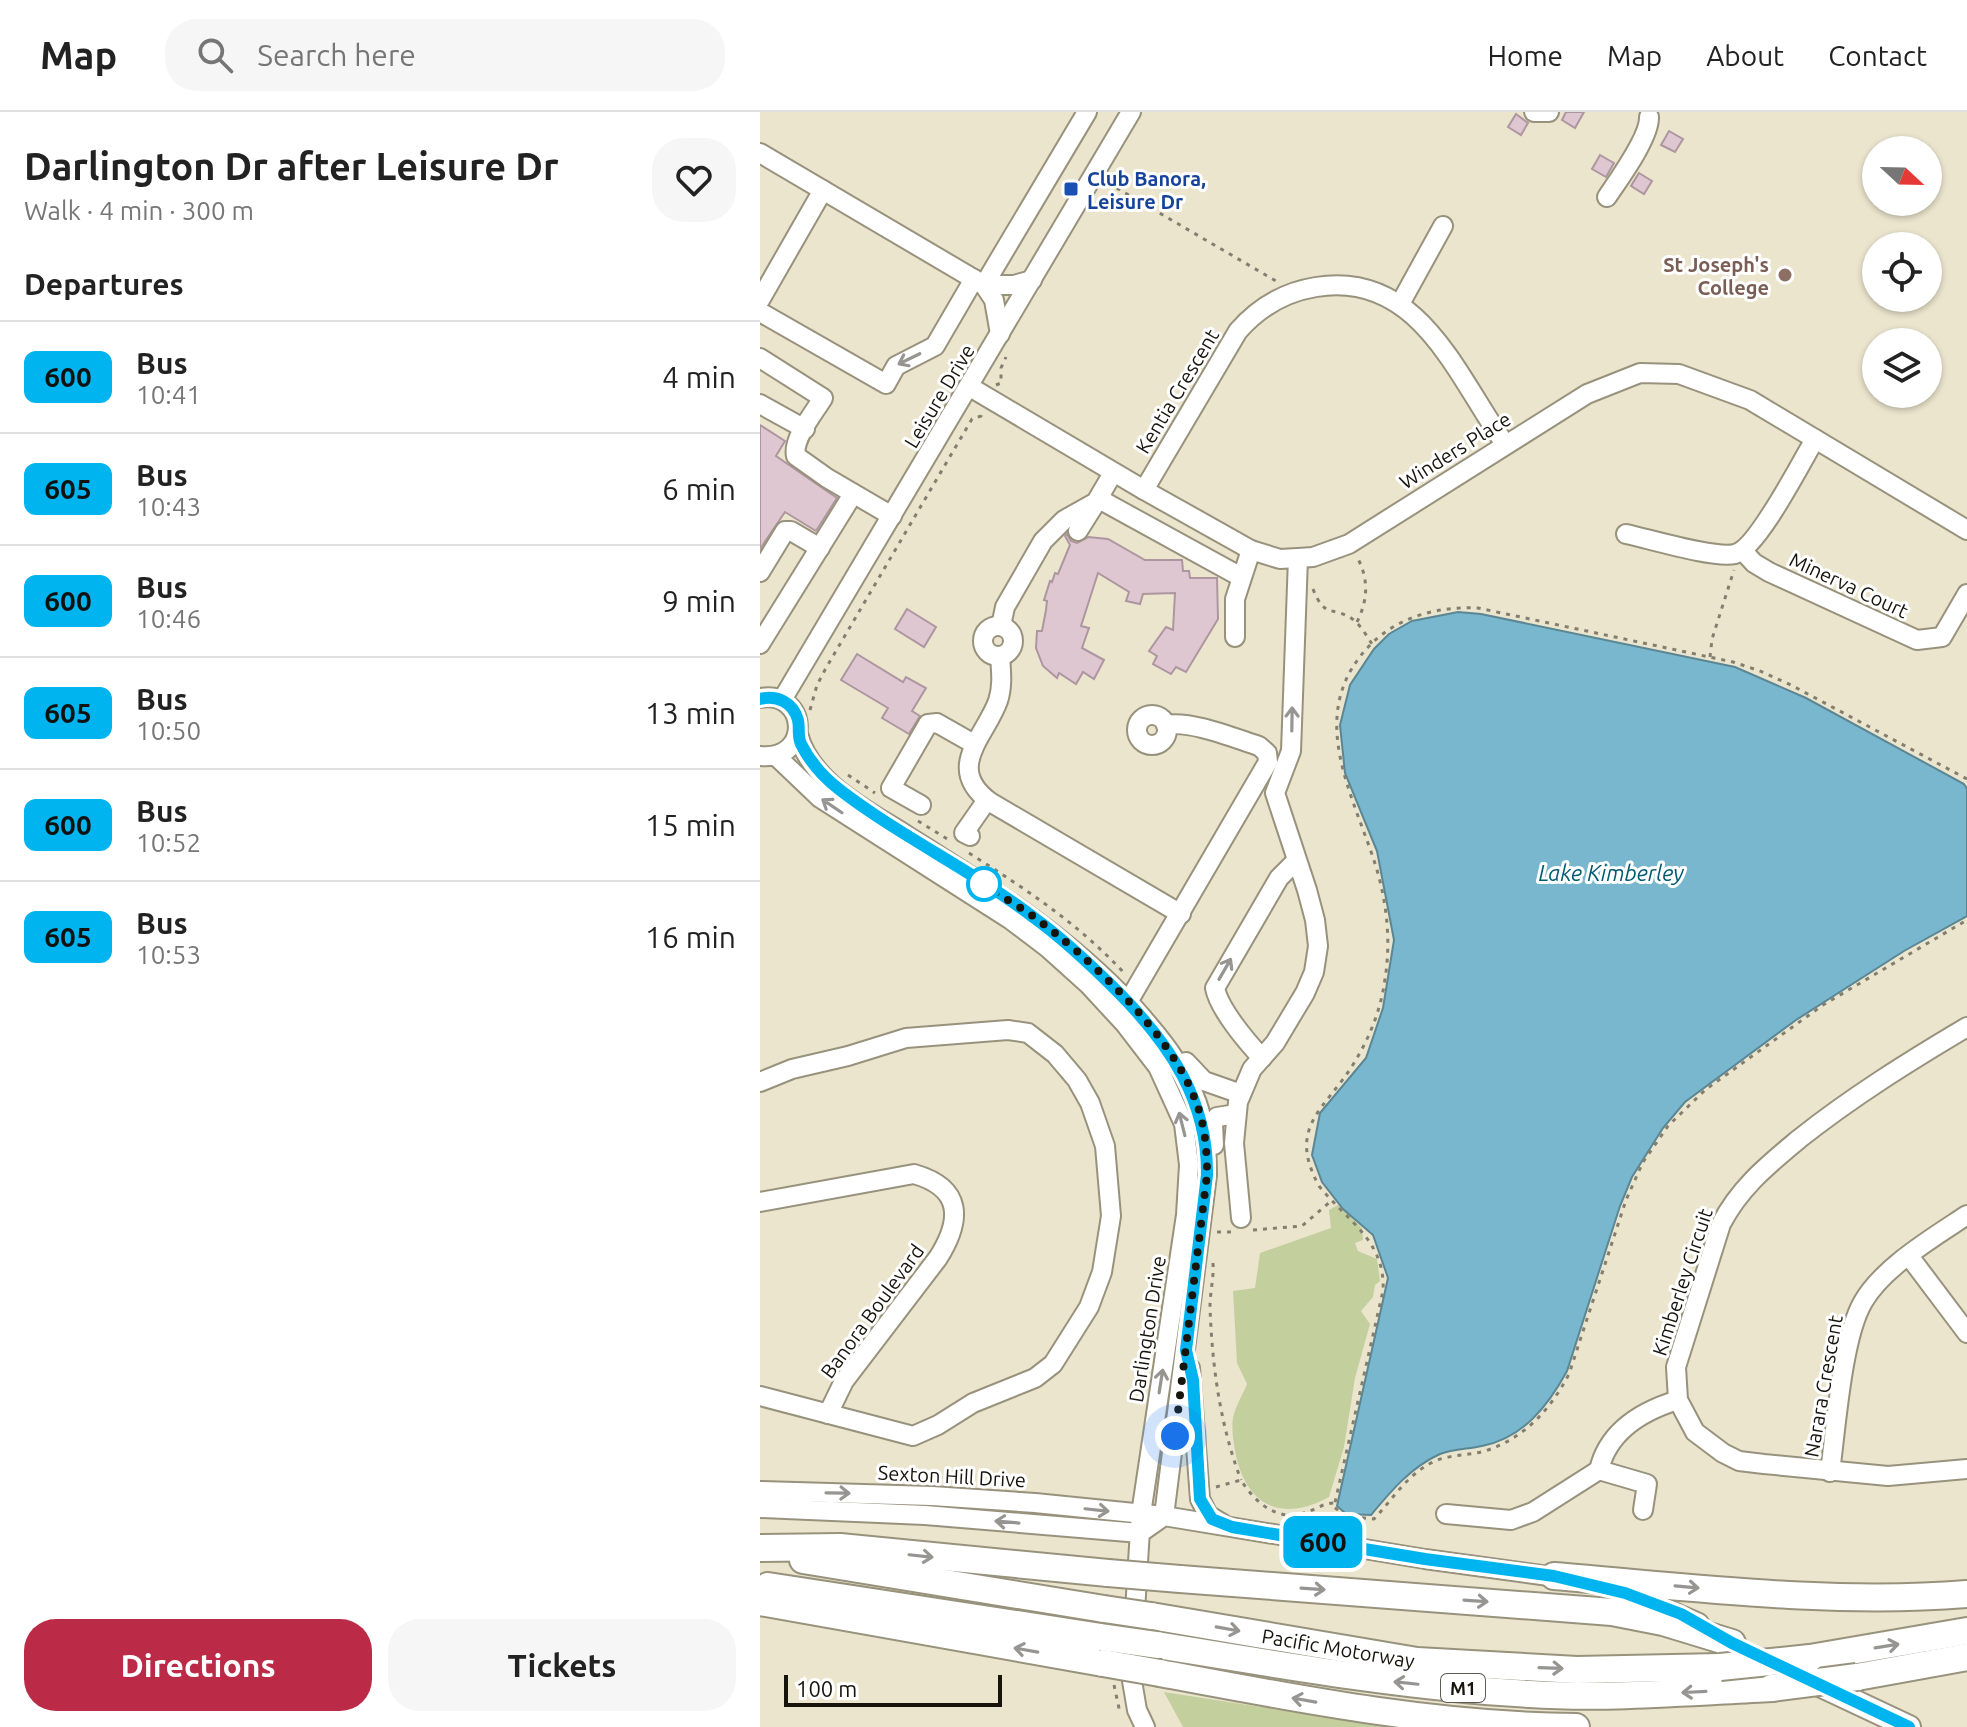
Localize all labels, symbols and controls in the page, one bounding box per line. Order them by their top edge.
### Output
search box [165,19,725,91]
icon: search [193,33,237,77]
text: Map [40,34,117,76]
text: Search here [257,38,416,72]
text: Home [1488,40,1563,71]
text: Map [1607,40,1662,71]
text: About [1706,40,1784,71]
text: Contact [1828,40,1927,71]
north arrow [1862,136,1942,216]
map controls [1862,136,1942,408]
button: heart [652,138,736,222]
text: Darlington Dr after Leisure Dr [24,145,559,187]
place label: Club Banora, Leisure Dr [1087,167,1206,213]
marker: Club Banora, Leisure Dr [1062,180,1080,198]
text: Walk · 4 min · 300 m [24,196,254,225]
button: locate [1862,232,1942,312]
place label: St Joseph's College [1663,253,1769,299]
marker: St Joseph's College [1776,266,1794,284]
text: Departures [24,267,184,301]
street label: Kentia Crescent [1131,325,1223,457]
button: layers [1862,328,1942,408]
street label: Leisure Drive [899,340,979,452]
text: Bus [136,346,188,380]
one-way arrow [898,352,922,367]
text: 4 min [662,360,736,394]
text: 600 [44,361,92,392]
text: 10:41 [136,380,201,409]
street label: Winders Place [1395,407,1515,493]
text: Bus [136,458,188,492]
text: 6 min [662,472,736,506]
text: 605 [44,473,92,504]
text: 10:43 [136,492,201,521]
street label: Minerva Court [1786,548,1912,623]
text: Bus [136,570,188,604]
text: 9 min [662,584,736,618]
text: 600 [44,585,92,616]
text: 10:46 [136,604,201,633]
text: Bus [136,682,188,716]
text: 13 min [645,696,736,730]
text: 605 [44,697,92,728]
one-way arrow [1284,706,1300,733]
text: 10:50 [136,716,201,745]
text: Bus [136,794,188,828]
one-way arrow [821,797,844,813]
text: 15 min [645,808,736,842]
text: 600 [44,809,92,840]
text: 10:52 [136,828,201,857]
water label: Lake Kimberley [1538,860,1684,885]
unlabelled marker [967,867,1001,901]
text: Bus [136,906,188,940]
text: 16 min [645,920,736,954]
text: 605 [44,921,92,952]
text: 10:53 [136,940,201,969]
one-way arrow [1217,958,1233,981]
one-way arrow [1174,1112,1189,1137]
street label: Kimberley Circuit [1647,1205,1717,1359]
street label: Banora Boulevard [816,1240,928,1382]
street label: Darlington Drive [1124,1254,1170,1404]
street label: Narara Crescent [1799,1313,1847,1459]
one-way arrow [1154,1369,1169,1394]
your location [1155,1416,1195,1456]
street label: Sexton Hill Drive [877,1461,1027,1491]
one-way arrow [824,1485,851,1501]
one-way arrow [1083,1502,1110,1517]
one-way arrow [994,1514,1021,1529]
line badge: 600 [1277,1516,1369,1568]
text: 600 [1299,1526,1347,1557]
one-way arrow [908,1549,934,1564]
one-way arrow [1673,1579,1700,1594]
one-way arrow [1299,1582,1326,1597]
one-way arrow [1462,1594,1489,1609]
button: Directions [24,1619,372,1711]
button: Tickets [388,1619,736,1711]
one-way arrow [1215,1622,1240,1637]
street label: Pacific Motorway [1260,1623,1417,1672]
one-way arrow [1874,1637,1899,1652]
one-way arrow [1014,1642,1039,1657]
one-way arrow [1537,1661,1564,1676]
scale bar [784,1671,1002,1707]
road number: M1 [1441,1674,1485,1702]
one-way arrow [1394,1675,1420,1690]
text: 100 m [796,1676,857,1701]
one-way arrow [1681,1685,1708,1700]
one-way arrow [1292,1691,1317,1706]

